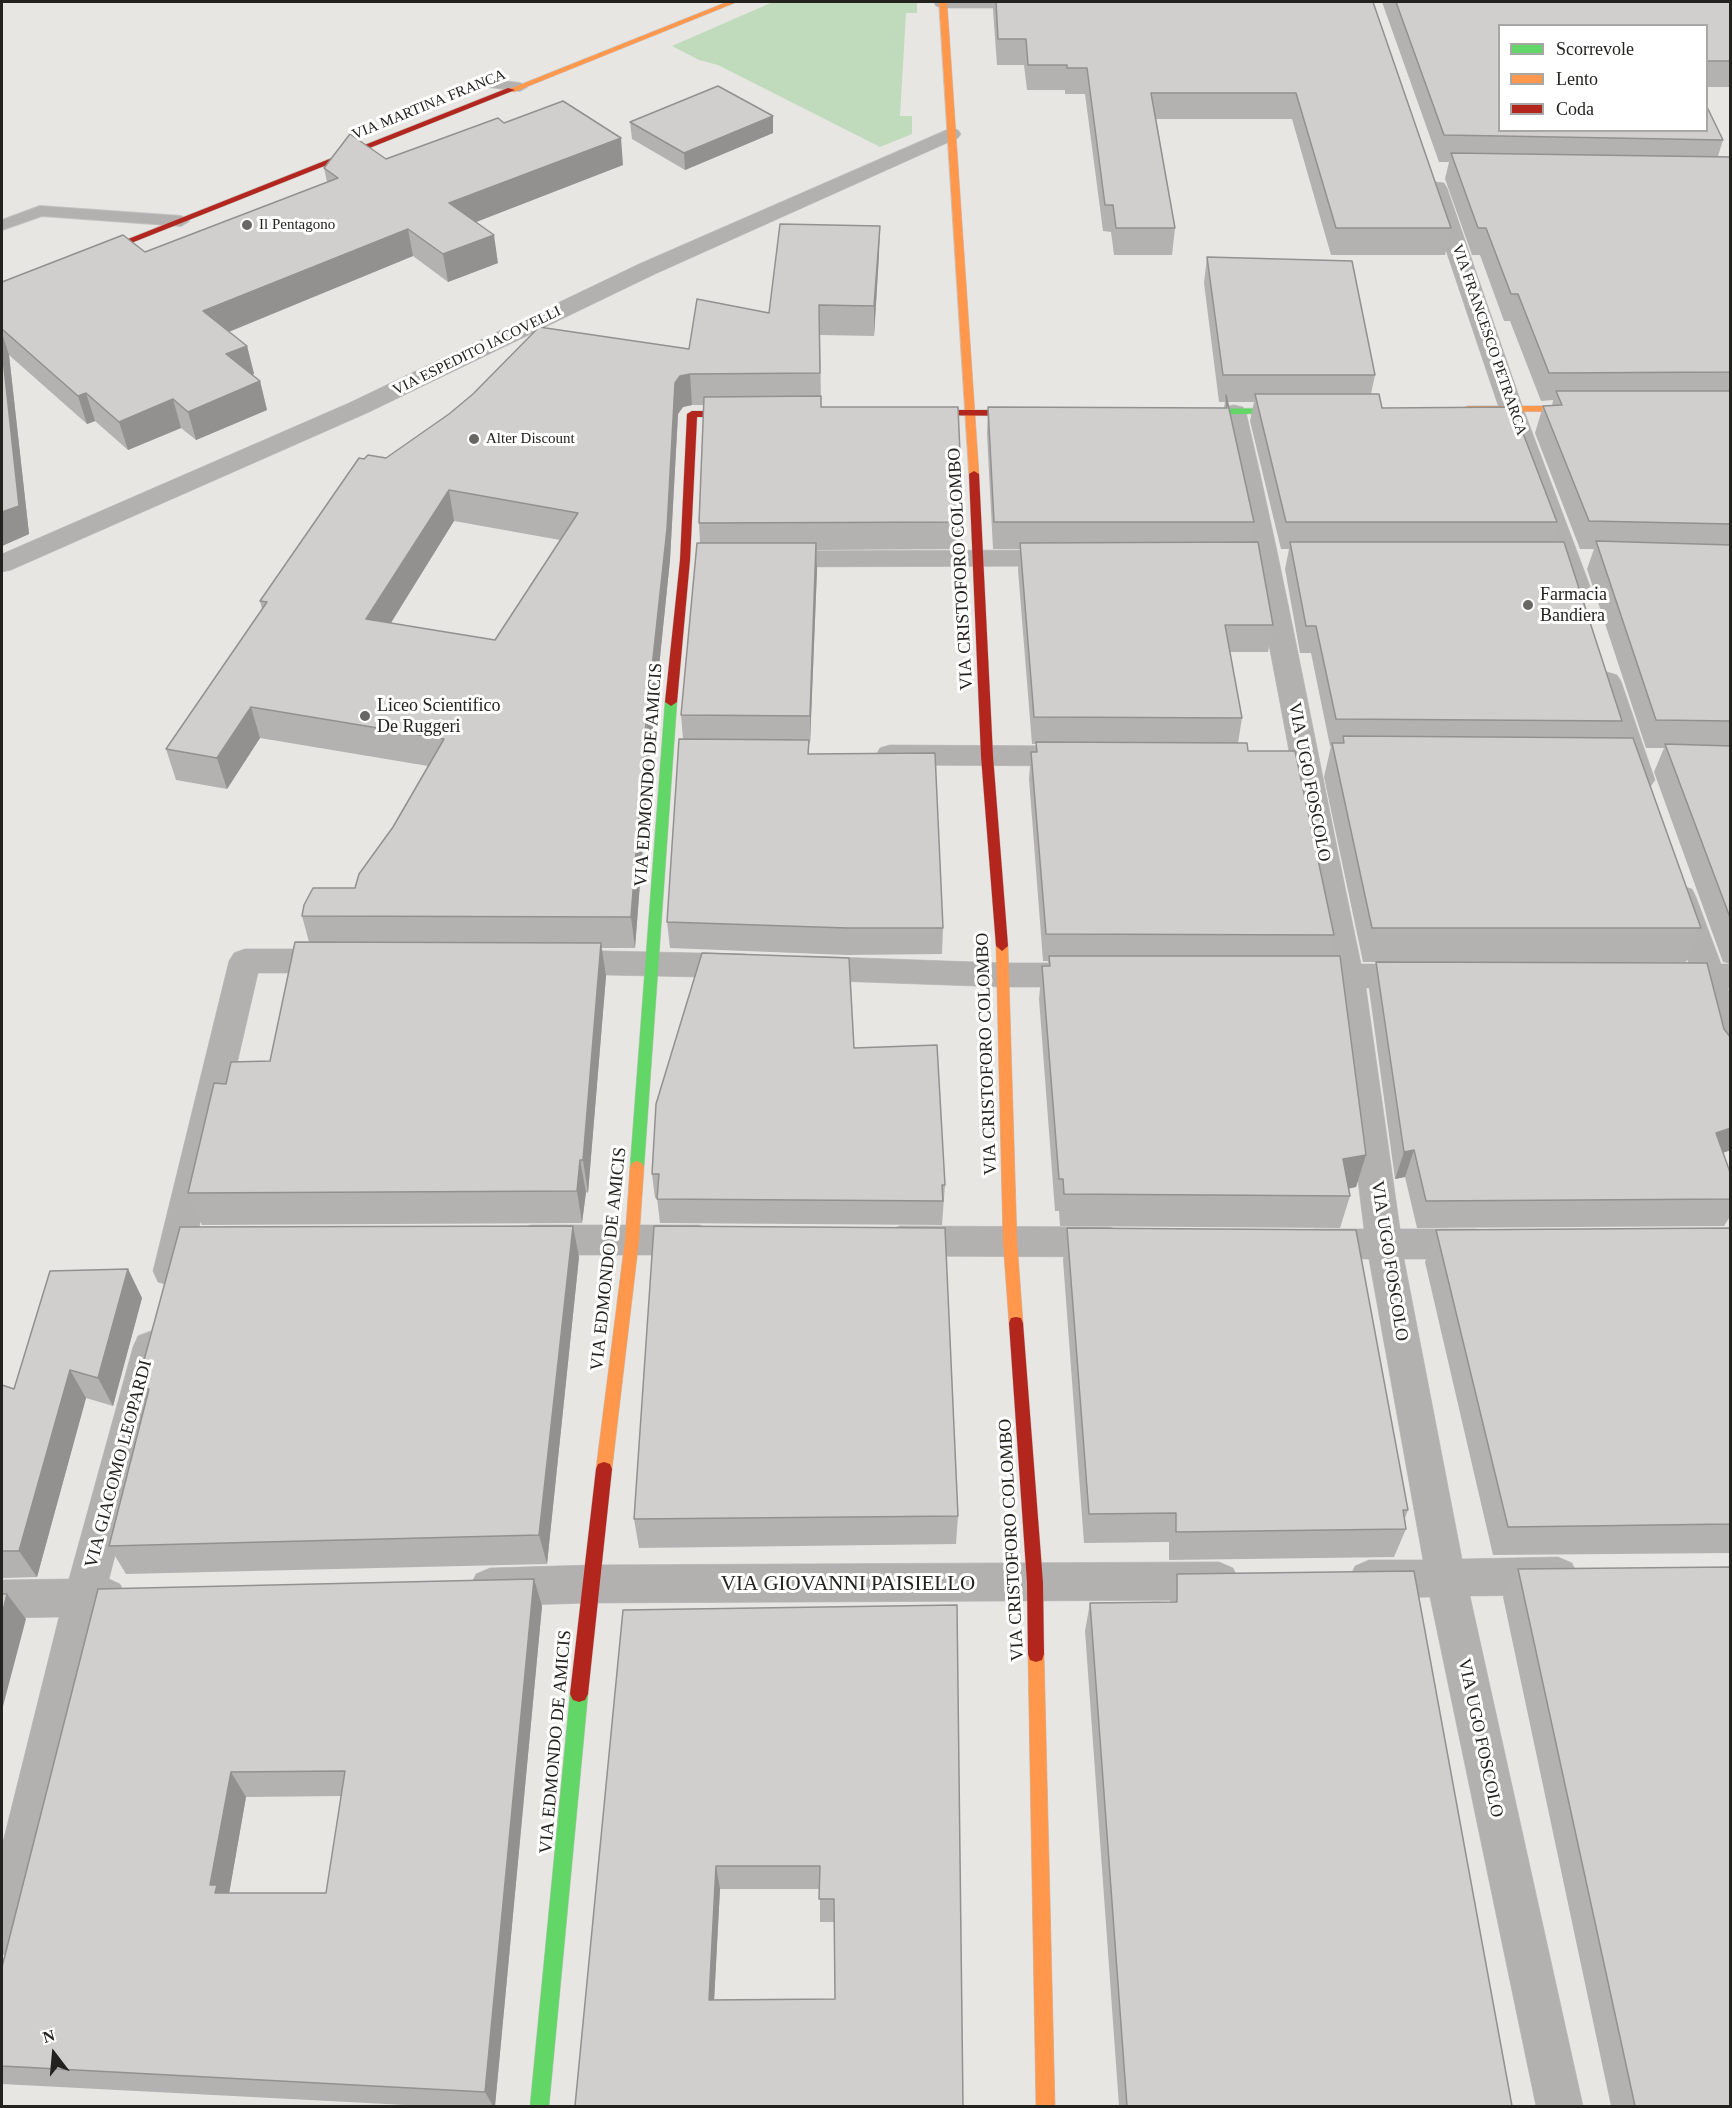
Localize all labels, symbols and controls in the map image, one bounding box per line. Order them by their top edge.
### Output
legend [1498,24,1708,132]
text: Scorrevole [1556,39,1634,59]
street label: VIA MARTINA FRANCA [350,66,508,144]
text: Lento [1556,69,1598,89]
text: Coda [1556,99,1594,119]
place label: Il Pentagono [259,216,335,234]
marker: Il Pentagono [240,218,254,232]
street label: VIA FRANCESCO PETRARCA [1448,242,1530,438]
street label: VIA ESPEDITO IACOVELLI [390,302,564,400]
place label: Alter Discount [486,430,575,448]
marker: Alter Discount [467,432,481,446]
street label: VIA CRISTOFORO COLOMBO [944,447,978,691]
place label: Farmacia Bandiera [1540,584,1607,626]
marker: Farmacia Bandiera [1521,598,1535,612]
street label: VIA EDMONDO DE AMICIS [630,662,668,888]
place label: Liceo Scientifico De Ruggeri [377,695,500,738]
street label: VIA UGO FOSCOLO [1283,700,1335,864]
marker: Liceo Scientifico De Ruggeri [358,709,372,723]
street label: VIA CRISTOFORO COLOMBO [972,932,1002,1176]
street label: VIA EDMONDO DE AMICIS [587,1146,631,1372]
street label: VIA UGO FOSCOLO [1366,1179,1412,1343]
street label: VIA GIACOMO LEOPARDI [81,1358,157,1570]
street label: VIA CRISTOFORO COLOMBO [995,1418,1029,1662]
street label: VIA GIOVANNI PAISIELLO [721,1571,975,1597]
street label: VIA EDMONDO DE AMICIS [535,1629,577,1855]
street label: VIA UGO FOSCOLO [1453,1657,1507,1819]
north arrow [24,2024,84,2084]
text: N [41,2026,57,2046]

